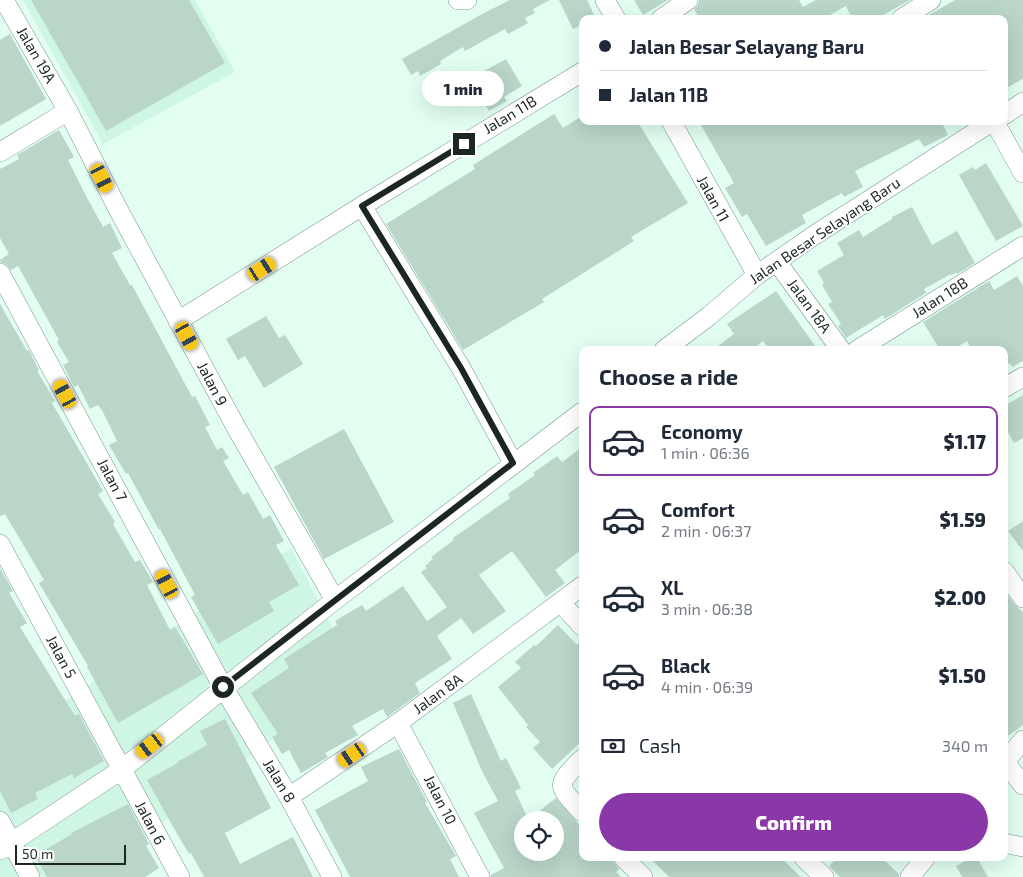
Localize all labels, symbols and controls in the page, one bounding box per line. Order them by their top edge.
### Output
street label: Jalan 19A [14,23,60,86]
text: Jalan Besar Selayang Baru [629,35,864,58]
callout: 1 min [423,72,505,106]
text: 1 min [443,79,483,98]
text: Jalan 11B [629,83,708,106]
street label: Jalan 11B [479,91,540,137]
route end [453,133,475,155]
car [88,161,115,195]
street label: Jalan 11 [694,172,734,225]
street label: Jalan Besar Selayang Baru [746,173,903,287]
car [245,255,278,283]
street label: Jalan 18B [908,273,971,321]
street label: Jalan 18A [784,275,836,337]
car [173,319,200,353]
street label: Jalan 9 [194,359,232,408]
text: Choose a ride [599,363,738,389]
car [51,377,78,411]
icon: car [601,419,646,464]
text: Economy [661,420,743,443]
text: $1.17 [944,430,986,453]
text: 1 min · 06:36 [661,443,750,462]
street label: Jalan 7 [94,455,132,504]
icon: car [601,497,646,542]
text: Comfort [661,498,735,521]
text: $1.59 [939,508,986,531]
text: 2 min · 06:37 [661,521,751,540]
car [153,567,180,601]
icon: car [601,575,646,620]
text: XL [661,576,683,599]
text: $2.00 [934,586,986,609]
text: 3 min · 06:38 [661,599,753,618]
street label: Jalan 5 [43,632,81,681]
icon: car [601,653,646,698]
text: Black [661,654,711,677]
text: $1.50 [939,664,986,687]
street label: Jalan 8A [409,669,466,717]
route start [212,676,234,698]
text: 4 min · 06:39 [661,677,753,696]
car [133,731,166,761]
icon: cash [599,732,627,760]
text: Cash [639,734,681,757]
text: 340 m [942,736,988,755]
car [335,740,368,770]
street label: Jalan 8 [260,756,300,805]
street label: Jalan 10 [421,772,461,827]
button: Confirm [599,793,988,851]
street label: Jalan 6 [132,798,170,847]
map controls [514,811,564,861]
button: locate [514,811,564,861]
scale bar [15,842,126,865]
text: 50 m [22,845,53,862]

